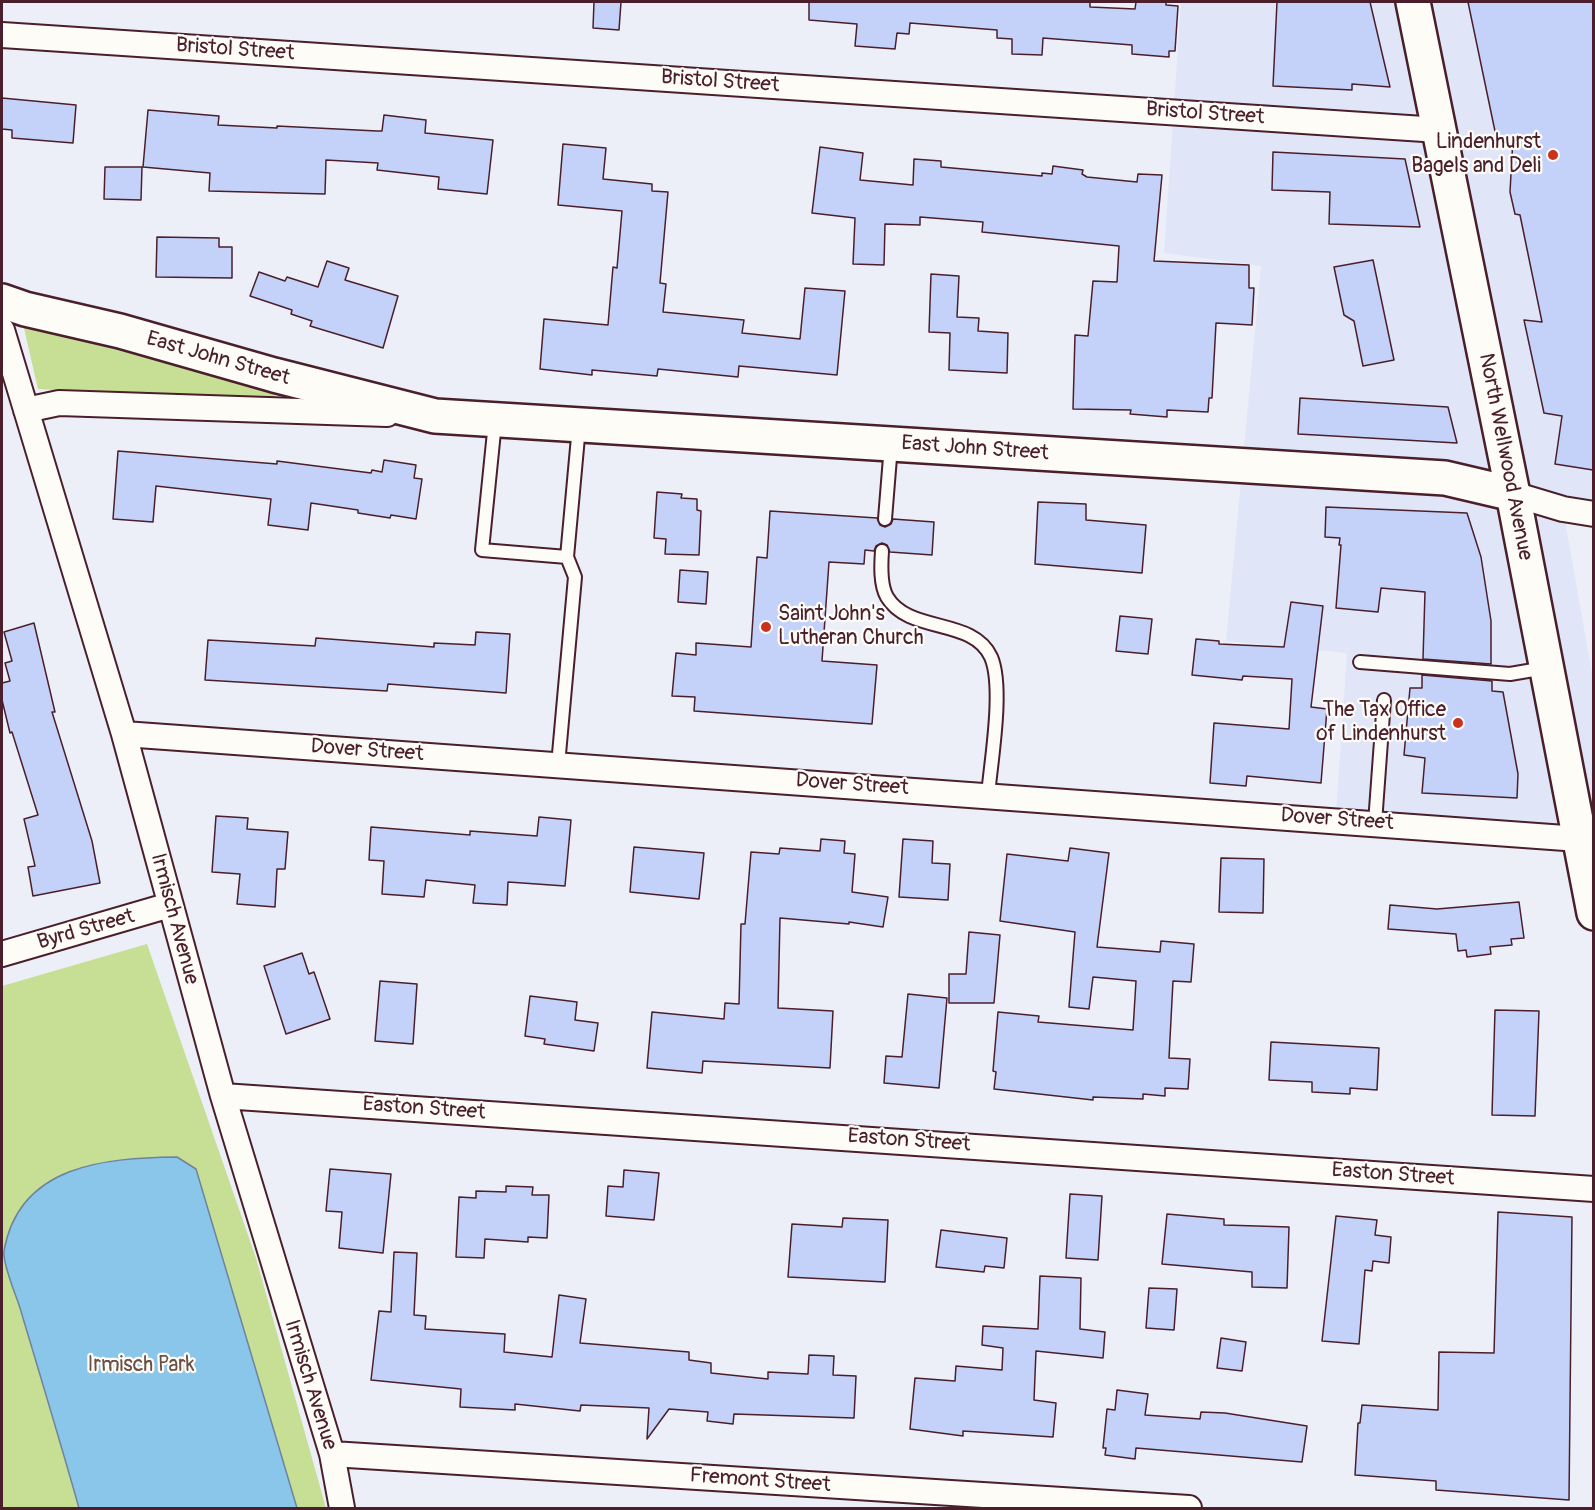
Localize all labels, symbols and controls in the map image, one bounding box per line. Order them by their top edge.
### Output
street label: Bristol Street [175,33,295,67]
street label: Bristol Street [660,65,780,99]
street label: Bristol Street [1145,97,1265,131]
place label: Lindenhurst Bagels and Deli [1411,130,1541,180]
marker: Lindenhurst Bagels and Deli [1546,148,1560,162]
street label: East John Street [144,327,292,391]
street label: North Wellwood Avenue [1473,351,1537,563]
street label: East John Street [900,431,1050,467]
place label: Saint John's Lutheran Church [778,602,924,652]
marker: Saint John's Lutheran Church [759,620,773,634]
place label: The Tax Office of Lindenhurst [1316,698,1446,748]
marker: The Tax Office of Lindenhurst [1451,716,1465,730]
street label: Dover Street [310,734,424,768]
street label: Dover Street [795,768,909,802]
street label: Dover Street [1280,803,1394,837]
street label: Irmisch Avenue [144,851,204,987]
street label: Byrd Street [35,904,137,956]
street label: Easton Street [362,1092,486,1126]
street label: Easton Street [847,1124,971,1158]
street label: Easton Street [1331,1158,1455,1192]
street label: Irmisch Avenue [278,1317,342,1453]
park label: Irmisch Park [87,1353,195,1379]
street label: Fremont Street [689,1464,831,1498]

